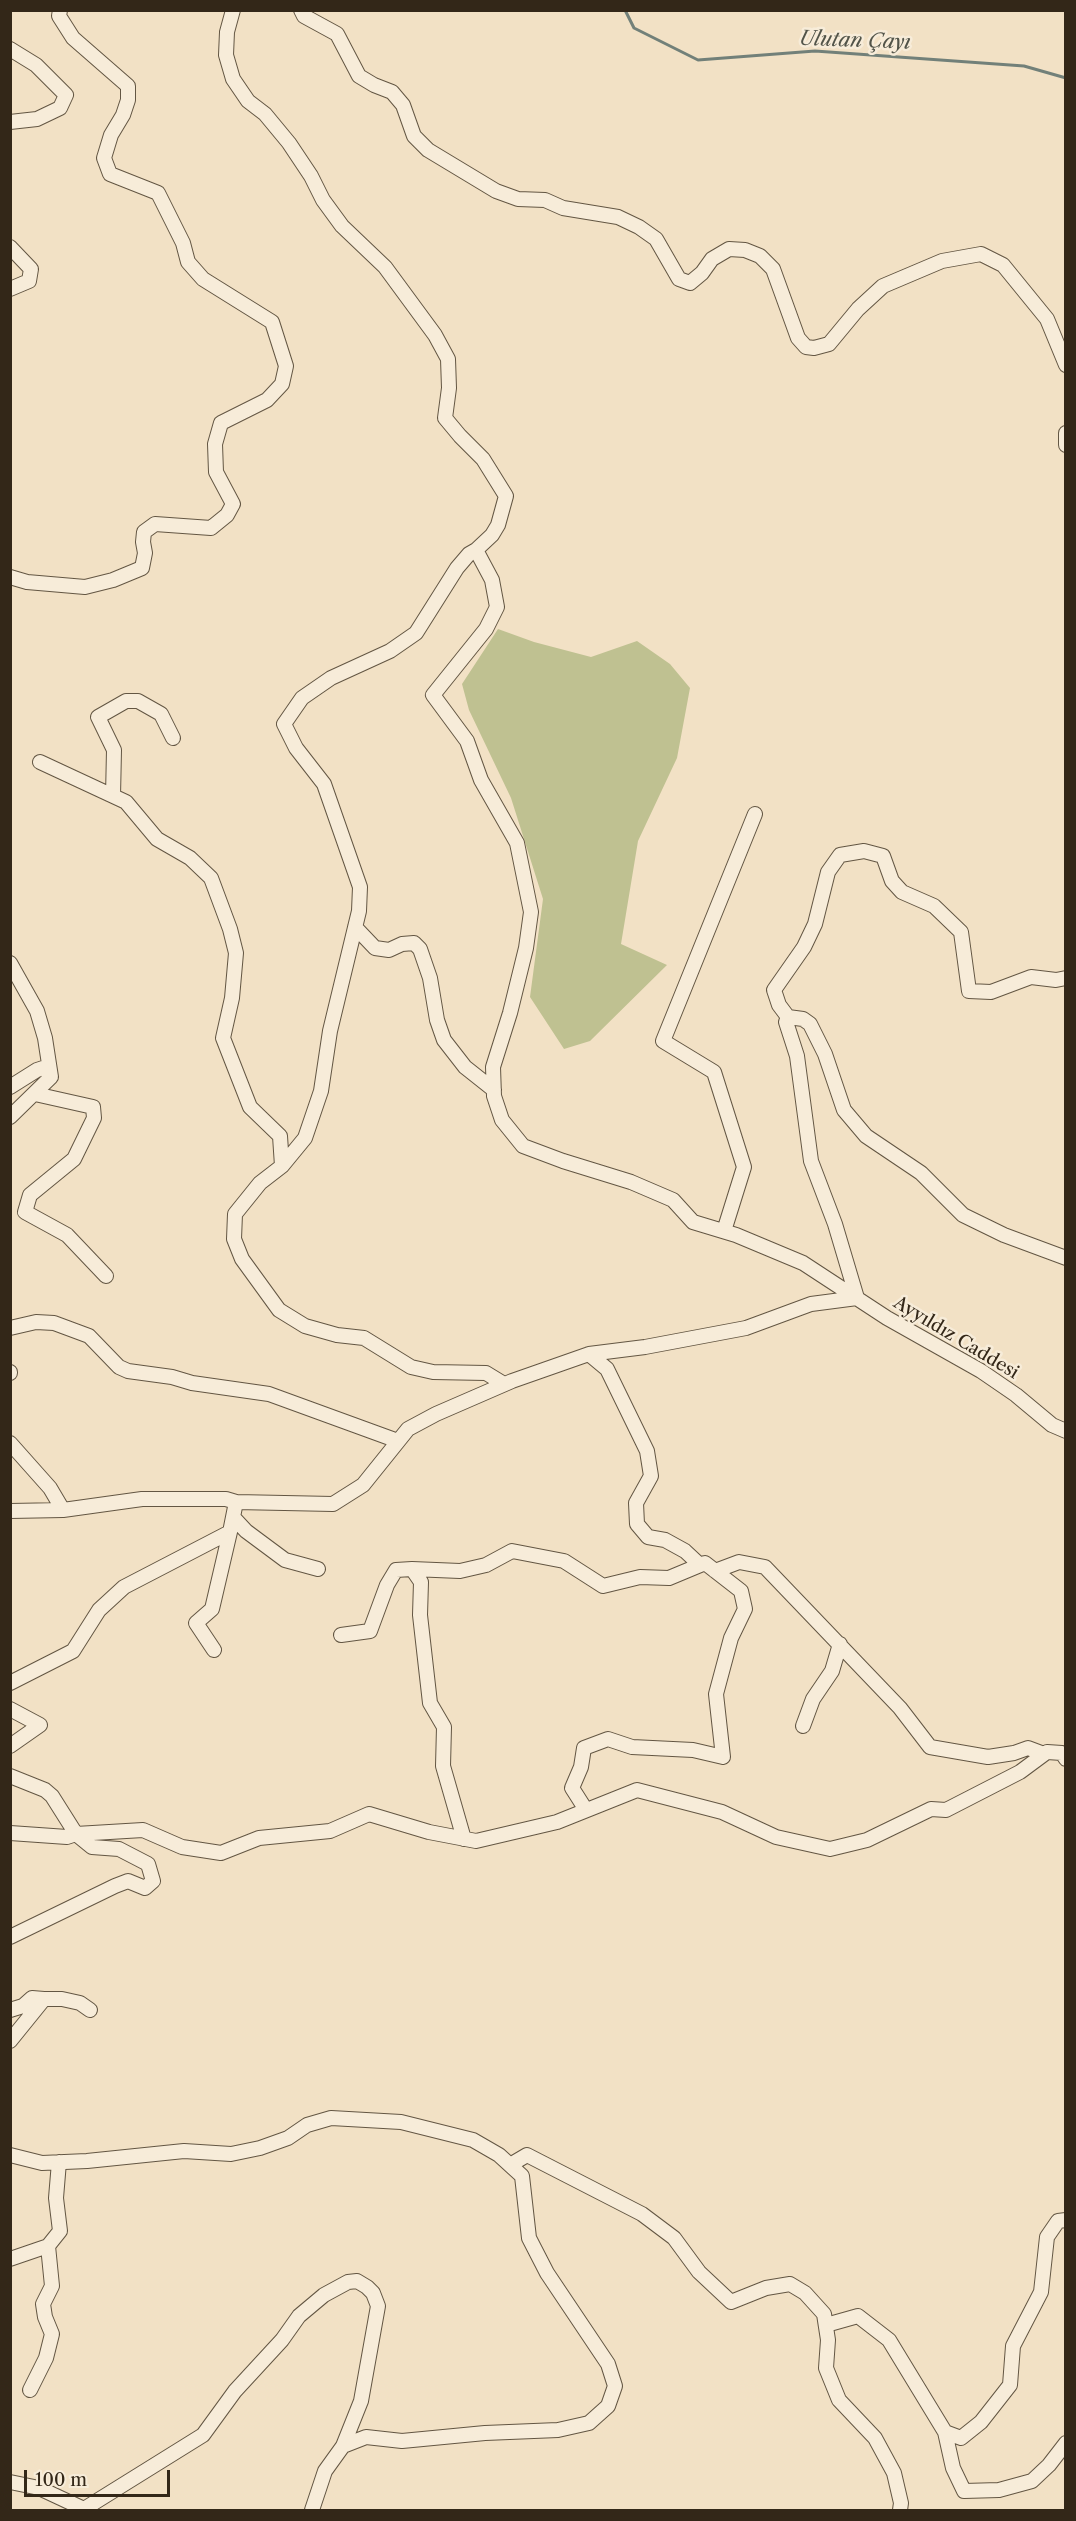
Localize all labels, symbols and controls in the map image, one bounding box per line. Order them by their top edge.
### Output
water label: Ulutan Çayı [799,27,911,55]
street label: Ayyıldız Caddesi [889,1292,1023,1384]
scale bar [27,2458,172,2496]
text: 100 m [35,2469,87,2491]

